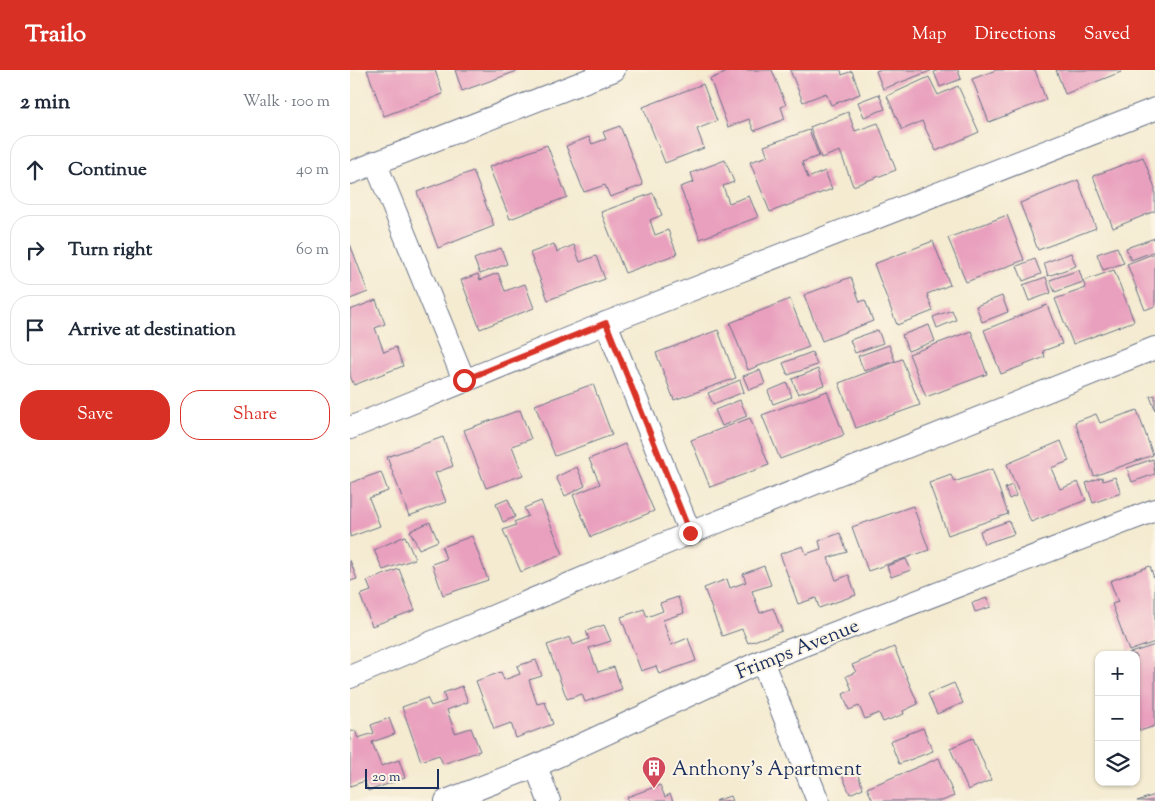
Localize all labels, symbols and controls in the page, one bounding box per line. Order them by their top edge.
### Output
text: Trailo [25,18,86,52]
text: Map [912,22,947,48]
text: Directions [975,22,1056,48]
text: Saved [1084,22,1130,48]
text: 2 min [20,88,70,118]
text: Walk · 100 m [243,91,330,114]
icon: ahead [21,156,49,184]
text: Continue [68,157,147,184]
text: 40 m [296,159,329,182]
icon: right [21,236,49,264]
text: Turn right [68,237,152,264]
text: 60 m [296,239,329,262]
icon: arrive [21,316,49,344]
text: Arrive at destination [68,317,236,344]
route start [453,369,476,392]
button: Save [20,390,170,440]
button: Share [180,390,330,440]
route end [679,522,702,545]
street label: Frimps Avenue [732,612,864,688]
map controls [1095,651,1140,786]
button: + [1095,651,1140,696]
button: − [1095,696,1140,741]
button: layers [1095,741,1140,786]
building icon: Anthony's Apartment [641,755,667,789]
place label: Anthony's Apartment [672,756,862,785]
scale bar [365,766,439,789]
text: 20 m [372,768,401,788]

